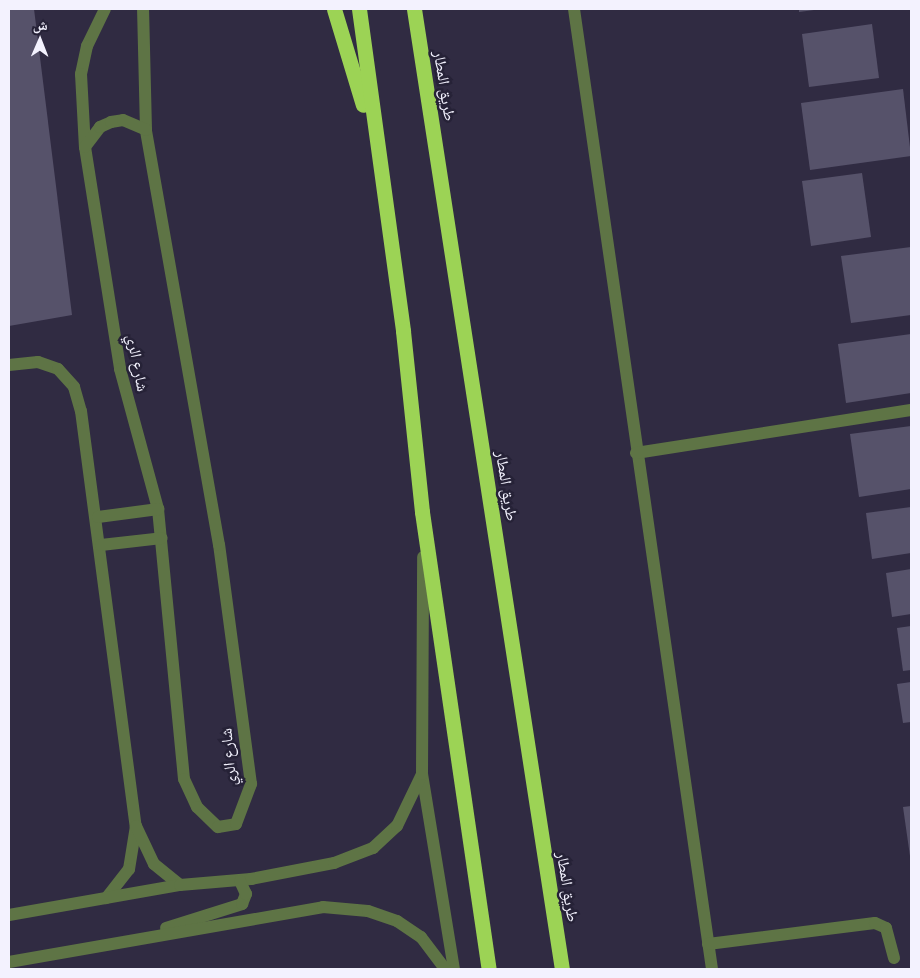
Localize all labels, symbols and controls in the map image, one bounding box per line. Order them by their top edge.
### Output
north arrow [15,15,65,65]
text: ش [33,17,48,33]
street label: طريق المطار [429,49,459,123]
street label: شارع الري [122,333,152,393]
street label: طريق المطار [491,449,521,523]
street label: شارع الري [217,727,241,787]
street label: طريق المطار [552,850,582,924]

